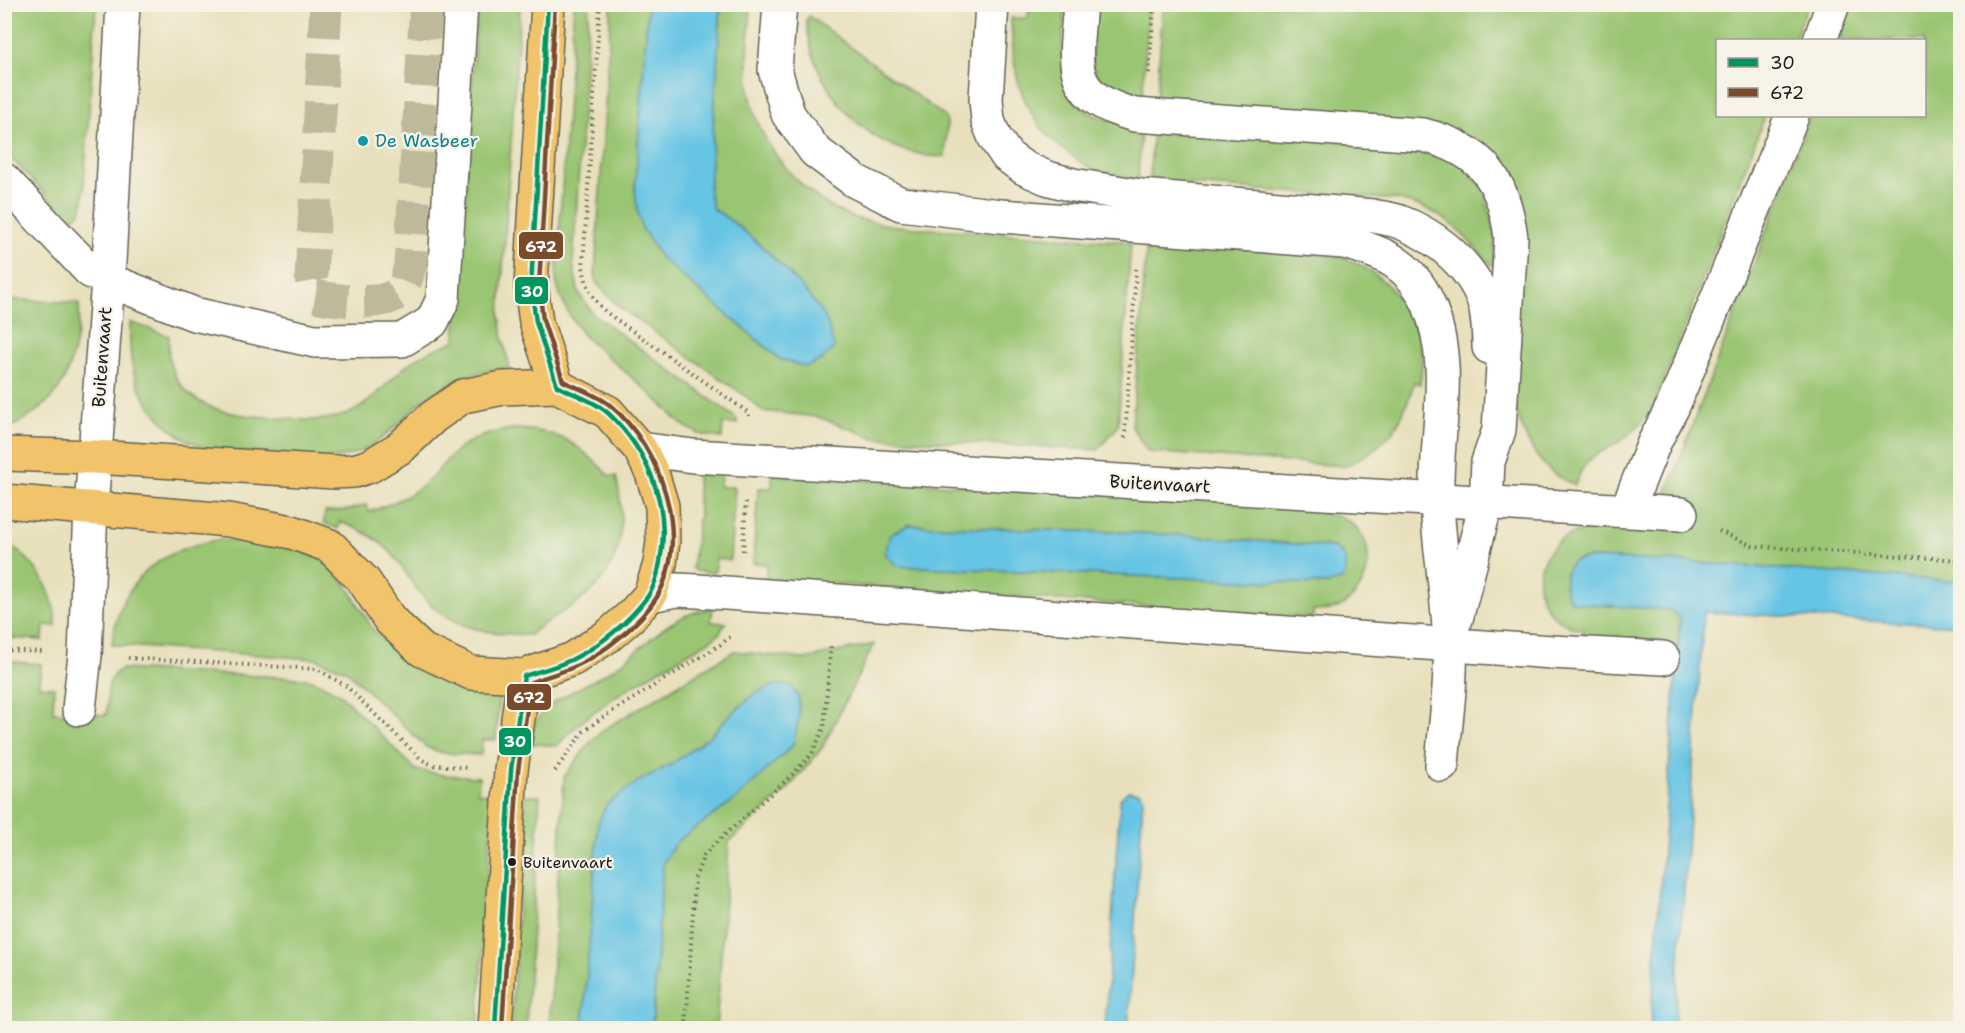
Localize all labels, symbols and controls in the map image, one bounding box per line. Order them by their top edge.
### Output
legend [1716,39,1926,117]
text: 30 [1770,51,1795,75]
text: 672 [1770,81,1804,105]
place label: De Wasbeer [375,129,478,153]
marker: De Wasbeer [356,134,370,148]
line badge: 672 [518,231,564,260]
text: 672 [525,236,557,257]
line badge: 30 [514,276,549,305]
text: 30 [521,281,543,302]
street label: Buitenvaart [87,306,118,408]
street label: Buitenvaart [1109,469,1211,499]
line badge: 672 [506,683,552,711]
text: 672 [513,687,545,708]
line badge: 30 [498,727,532,756]
text: 30 [504,731,526,752]
place label: Buitenvaart [523,852,613,873]
marker: Buitenvaart [506,856,518,868]

